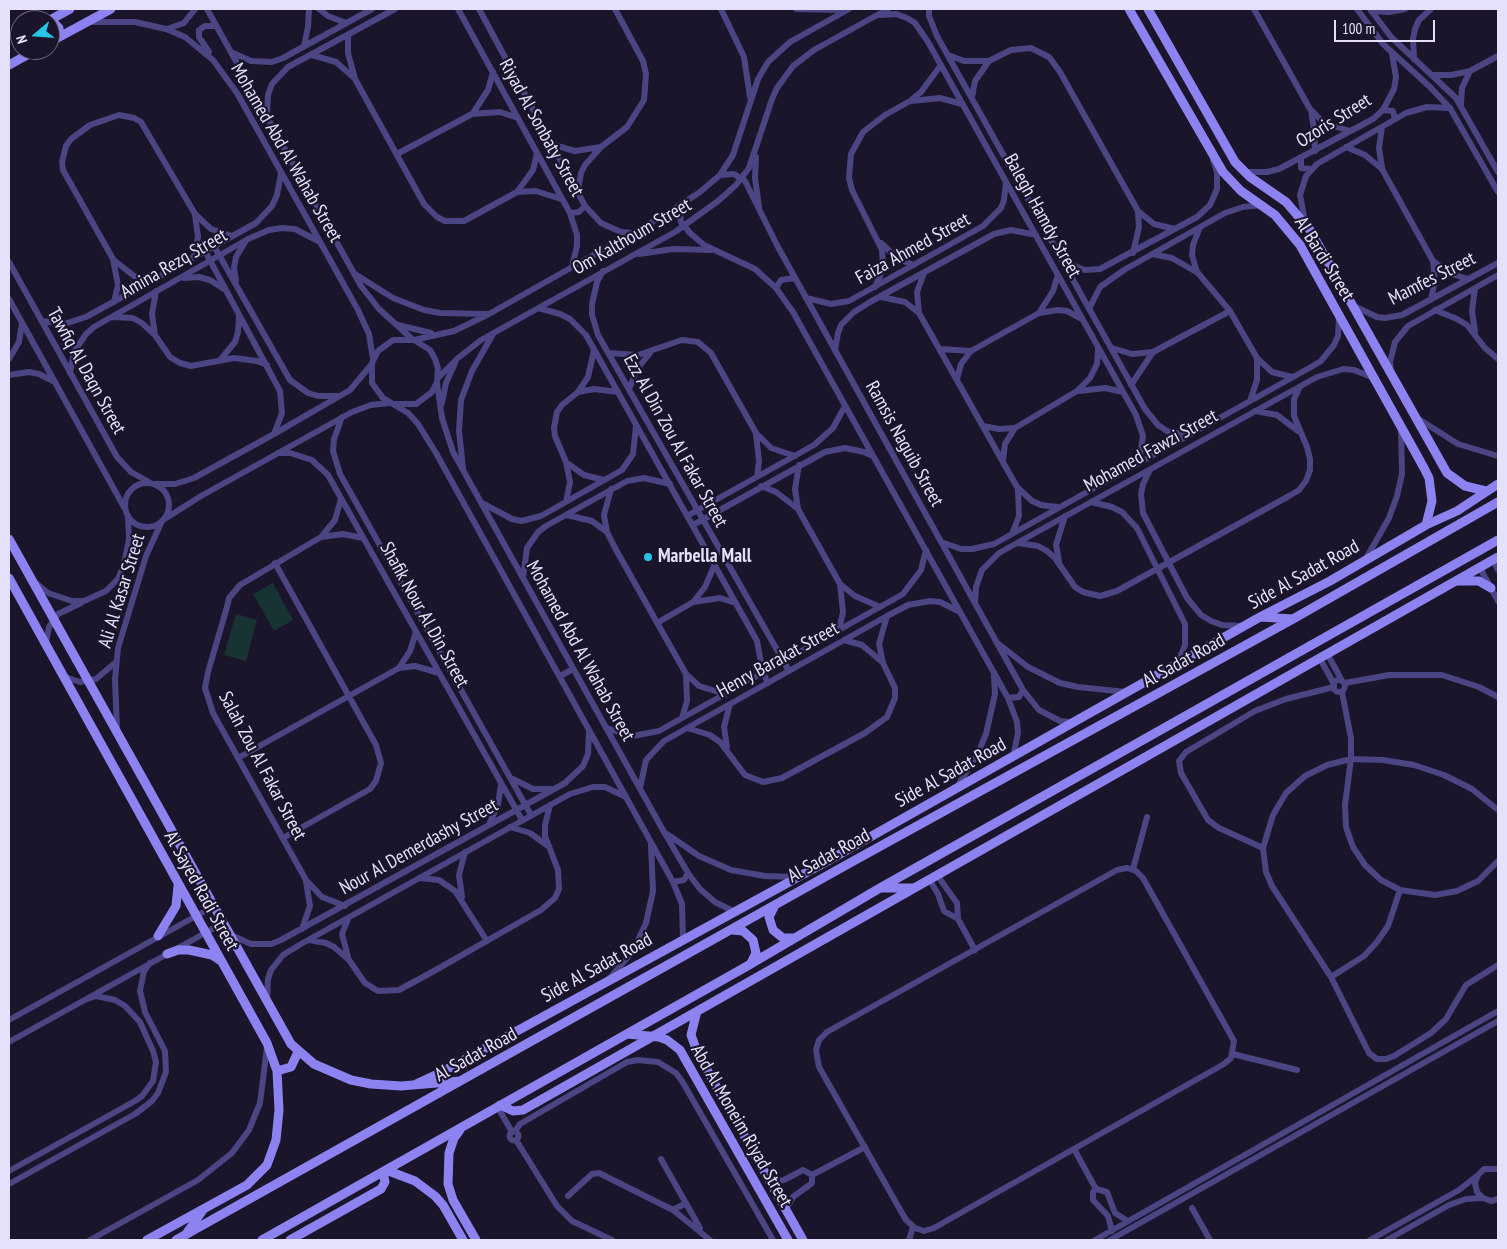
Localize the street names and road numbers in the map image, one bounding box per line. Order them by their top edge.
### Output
street label: Riyad Al Sonbaty Street [494,55,588,201]
street label: Mohamed Abd Al Wahab Street [225,59,347,247]
street label: Ozoris Street [1292,89,1376,153]
street label: Balegh Hamdy Street [999,150,1085,282]
street label: Om Kalthoum Street [568,194,696,280]
street label: Faiza Ahmed Street [852,208,974,290]
street label: Al Bardi Street [1289,213,1359,305]
street label: Amina Rezq Street [116,224,232,304]
street label: Mamfes Street [1385,247,1479,311]
street label: Tawfiq Al Daqn Street [42,304,130,438]
street label: Ezz Al Din Zou Al Fakar Street [618,351,732,531]
street label: Ramsis Naguib Street [860,377,948,511]
street label: Mohamed Fawzi Street [1080,405,1222,497]
street label: Ali Al Kasar Street [94,531,150,651]
street label: Side Al Sadat Road [1245,535,1363,615]
street label: Shafik Nour Al Din Street [375,538,473,692]
street label: Mohamed Abd Al Wahab Street [521,557,639,745]
street label: Henry Barakat Street [713,617,843,703]
street label: Al Sadat Road [1139,629,1229,693]
street label: Salah Zou Al Fakar Street [213,688,311,844]
street label: Side Al Sadat Road [892,733,1010,813]
street label: Nour Al Demerdashy Street [336,794,502,900]
street label: Al Sadat Road [784,824,874,888]
street label: Al Sayed Radi Street [159,827,243,955]
street label: Side Al Sadat Road [538,928,656,1008]
street label: Al Sadat Road [431,1023,521,1087]
street label: Abd Al Moneim Riyad Street [685,1041,797,1211]

